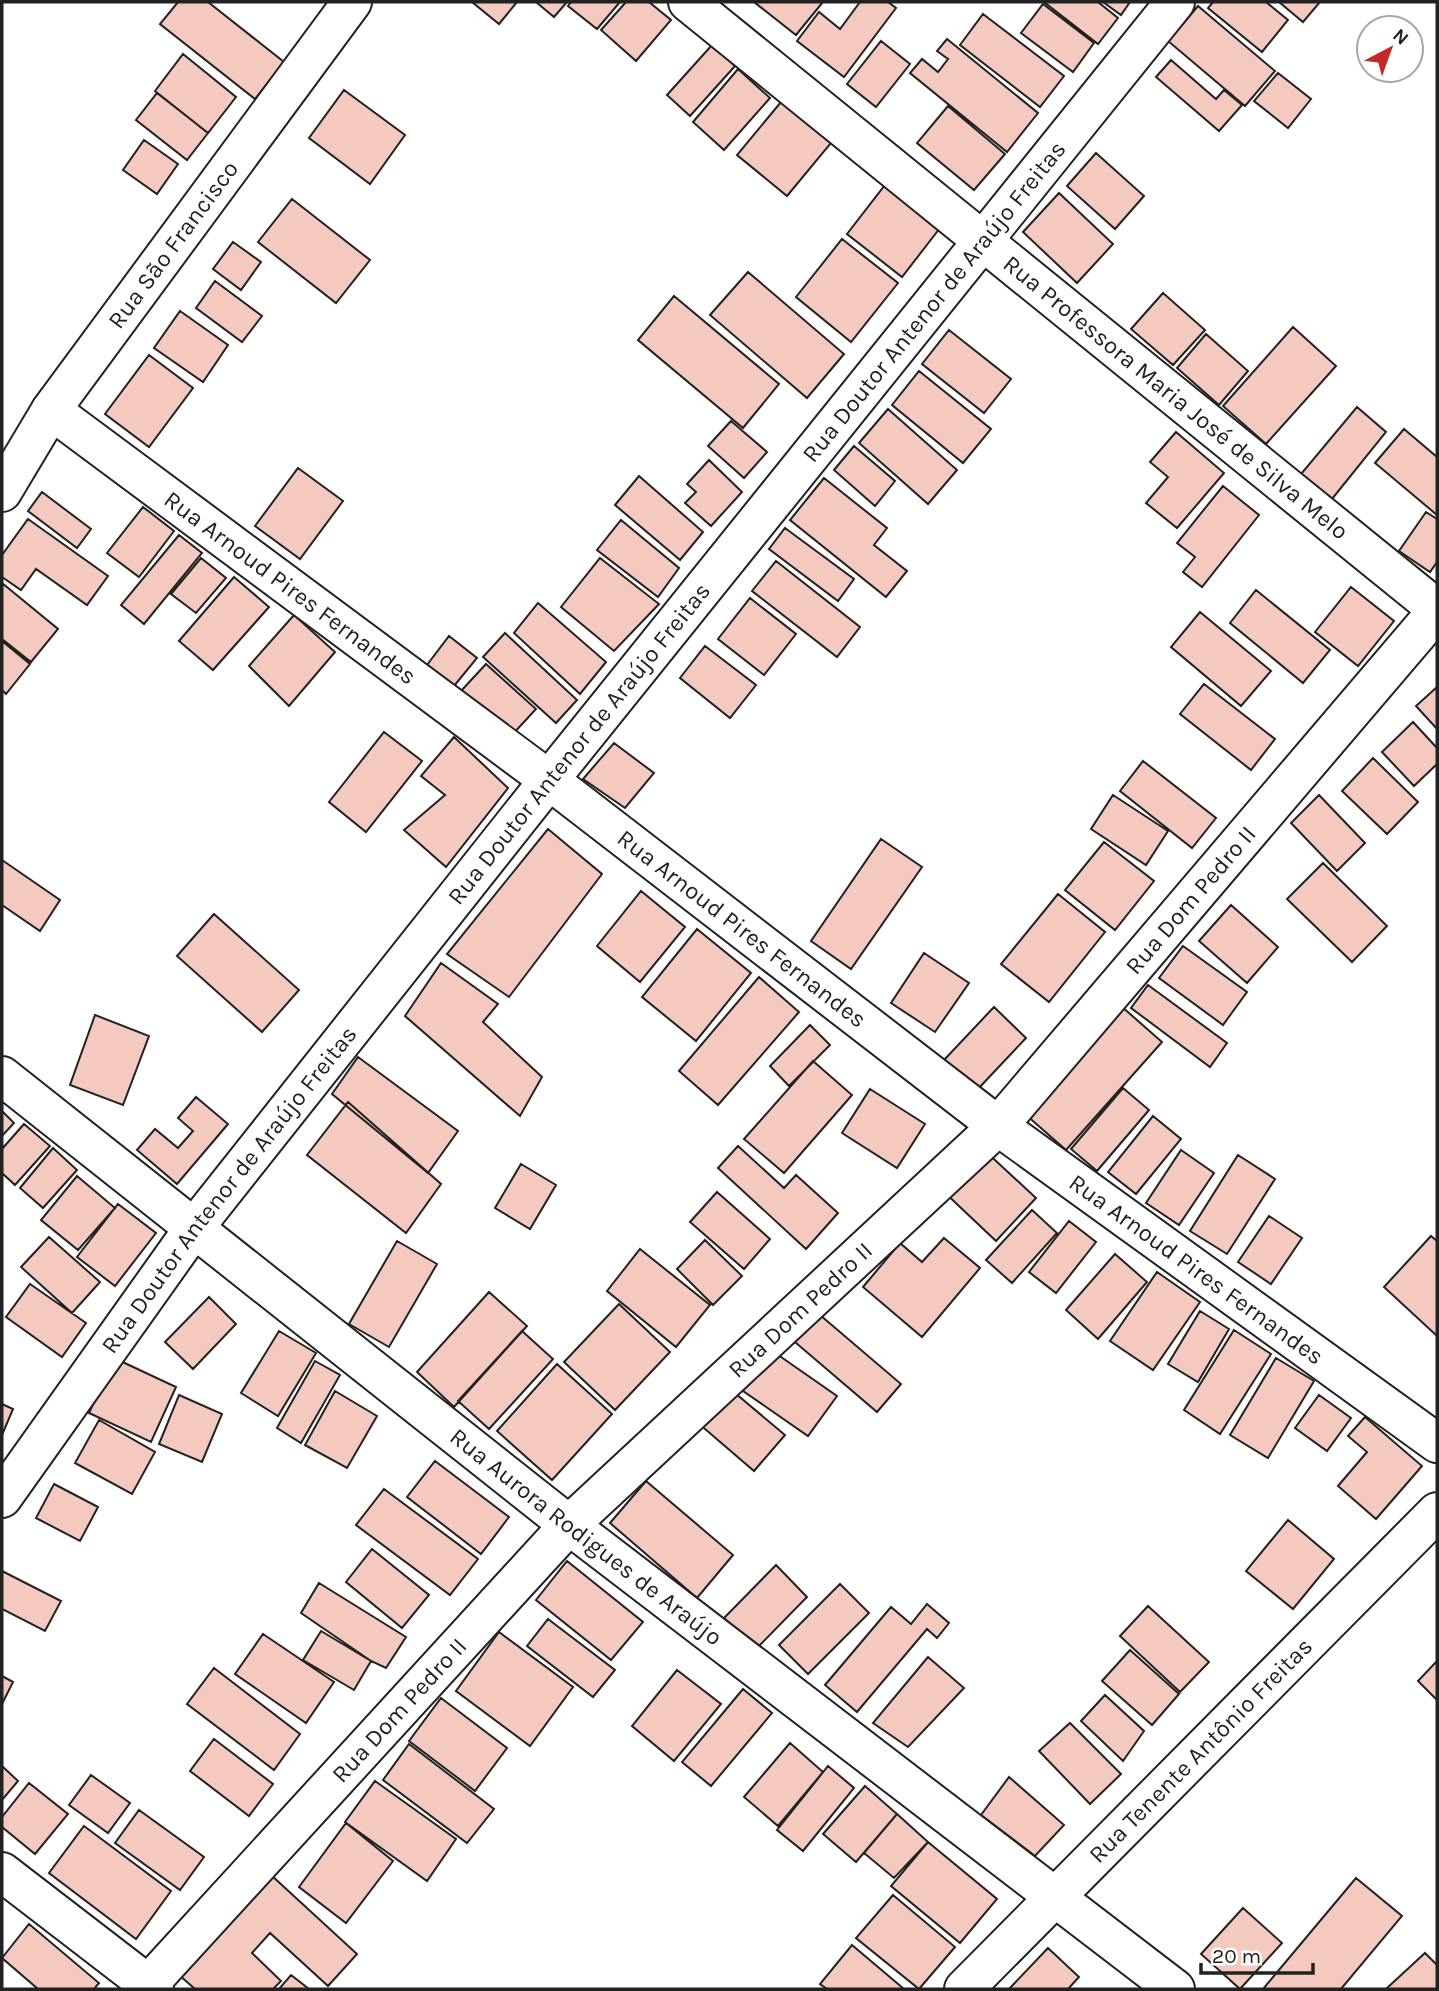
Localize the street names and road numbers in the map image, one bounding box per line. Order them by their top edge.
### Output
street label: Rua Doutor Antenor de Araújo Freitas [796,135,1072,468]
street label: Rua São Francisco [102,155,244,334]
street label: Rua Professora Maria José de Silva Melo [998,249,1354,545]
street label: Rua Arnoud Pires Fernandes [159,485,422,690]
street label: Rua Doutor Antenor de Araújo Freitas [442,577,716,910]
street label: Rua Dom Pedro II [1120,820,1262,980]
street label: Rua Arnoud Pires Fernandes [612,824,872,1033]
street label: Rua Doutor Antenor de Araújo Freitas [95,1020,363,1359]
street label: Rua Arnoud Pires Fernandes [1064,1168,1329,1370]
street label: Rua Dom Pedro II [723,1236,878,1384]
street label: Rua Aurora Rodigues de Araújo [444,1422,728,1651]
street label: Rua Dom Pedro II [326,1632,473,1788]
street label: Rua Tenente Antônio Freitas [1083,1632,1318,1869]

